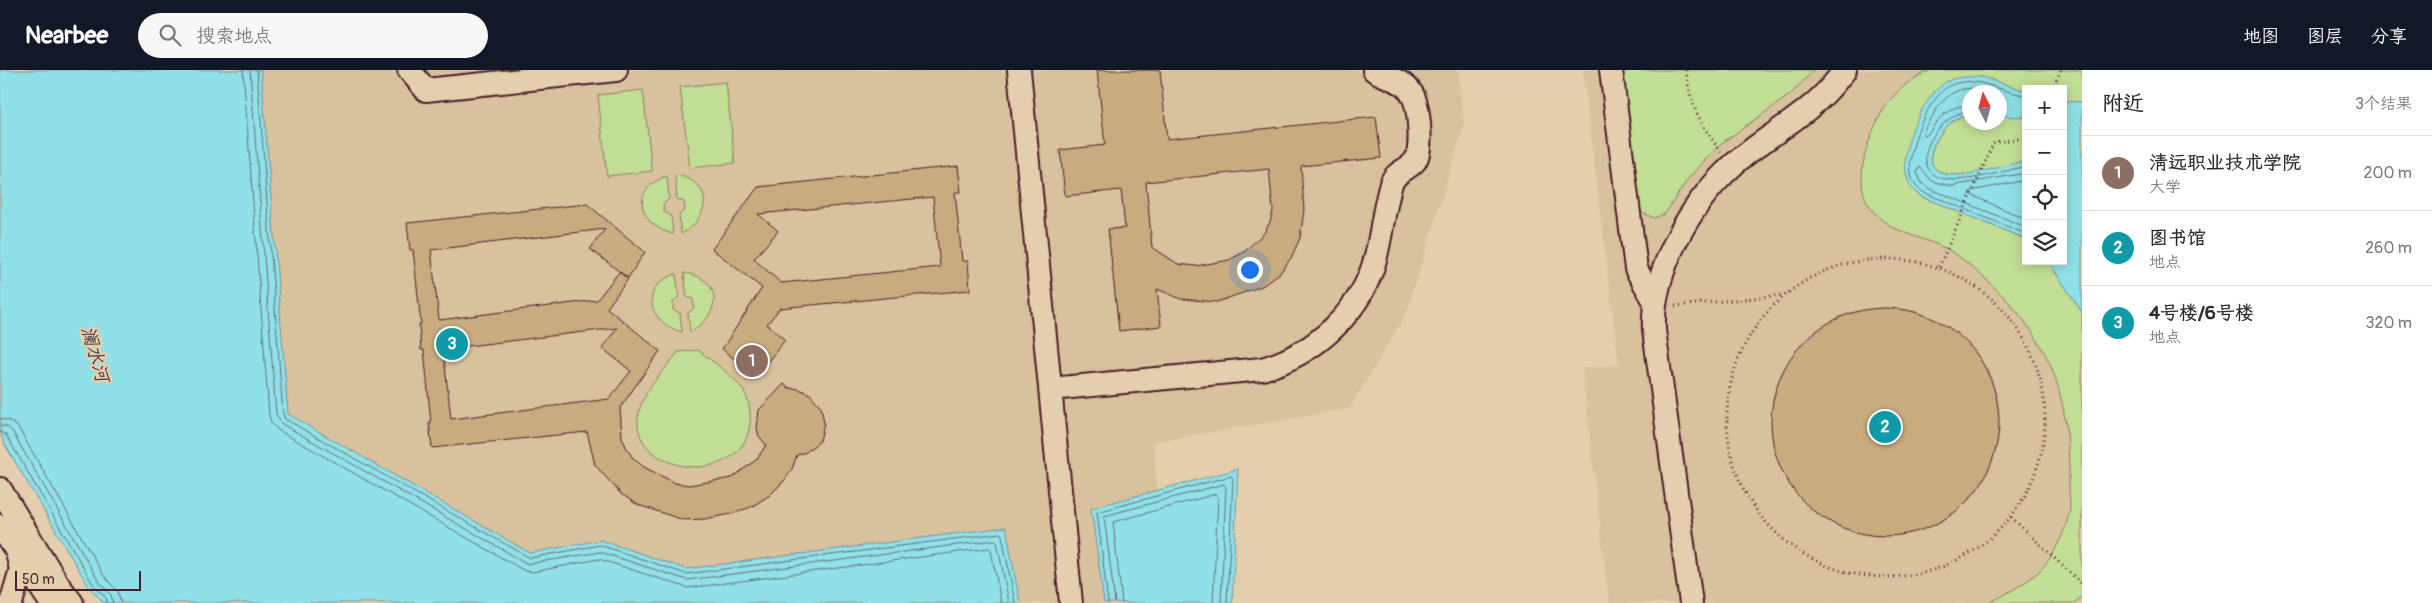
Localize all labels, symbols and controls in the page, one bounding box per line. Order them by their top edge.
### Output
search box [138,13,488,58]
text: Nearbee [25,21,108,50]
icon: search [156,21,184,49]
text: 搜索地点 [196,24,272,48]
text: 地图 [2243,25,2279,48]
text: 图层 [2307,25,2343,48]
text: 分享 [2371,25,2407,48]
north arrow [1962,85,2007,130]
map controls [2022,85,2067,265]
button: + [2022,85,2067,130]
text: 附近 [2102,90,2144,117]
text: 3个结果 [2355,94,2412,114]
button: − [2022,130,2067,175]
text: 清远职业技术学院 [2149,151,2301,175]
text: 1 [2115,163,2121,183]
text: 200 m [2364,163,2412,183]
button: locate [2022,175,2067,220]
text: 大学 [2149,177,2181,197]
button: layers [2022,220,2067,265]
text: 图书馆 [2149,226,2206,250]
text: 2 [2114,238,2122,258]
text: 260 m [2365,238,2412,258]
text: 地点 [2149,252,2181,272]
your location [1237,257,1263,283]
text: 4号楼/6号楼 [2149,301,2254,325]
text: 3 [2114,313,2122,333]
text: 320 m [2366,313,2412,333]
water label: 澜水河 [76,324,115,388]
pin: 3 [436,325,468,363]
text: 地点 [2149,327,2181,347]
pin: 1 [736,342,768,380]
pin: 2 [1869,408,1901,446]
scale bar [15,568,141,591]
text: 50 m [22,571,55,588]

